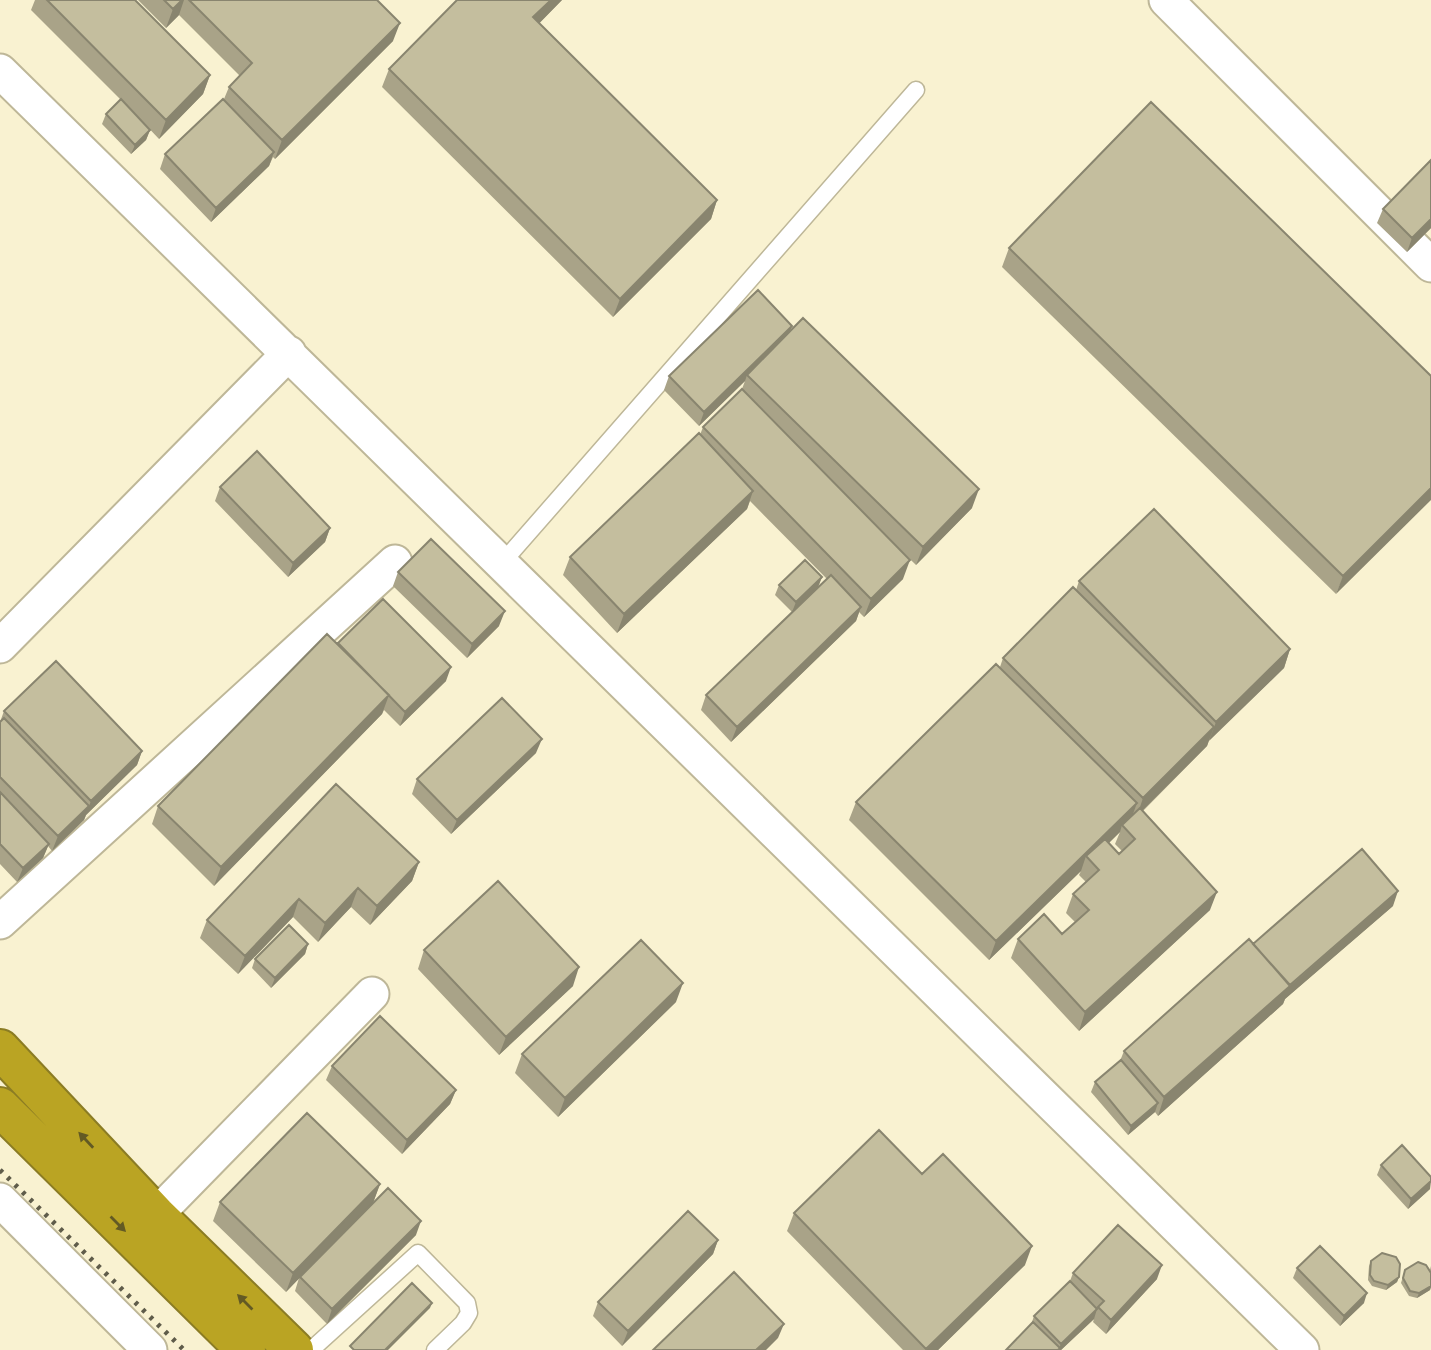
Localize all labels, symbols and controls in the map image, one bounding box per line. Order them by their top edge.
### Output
one-way arrow [78,1132,94,1149]
one-way arrow [110,1215,126,1232]
one-way arrow [237,1295,254,1311]

